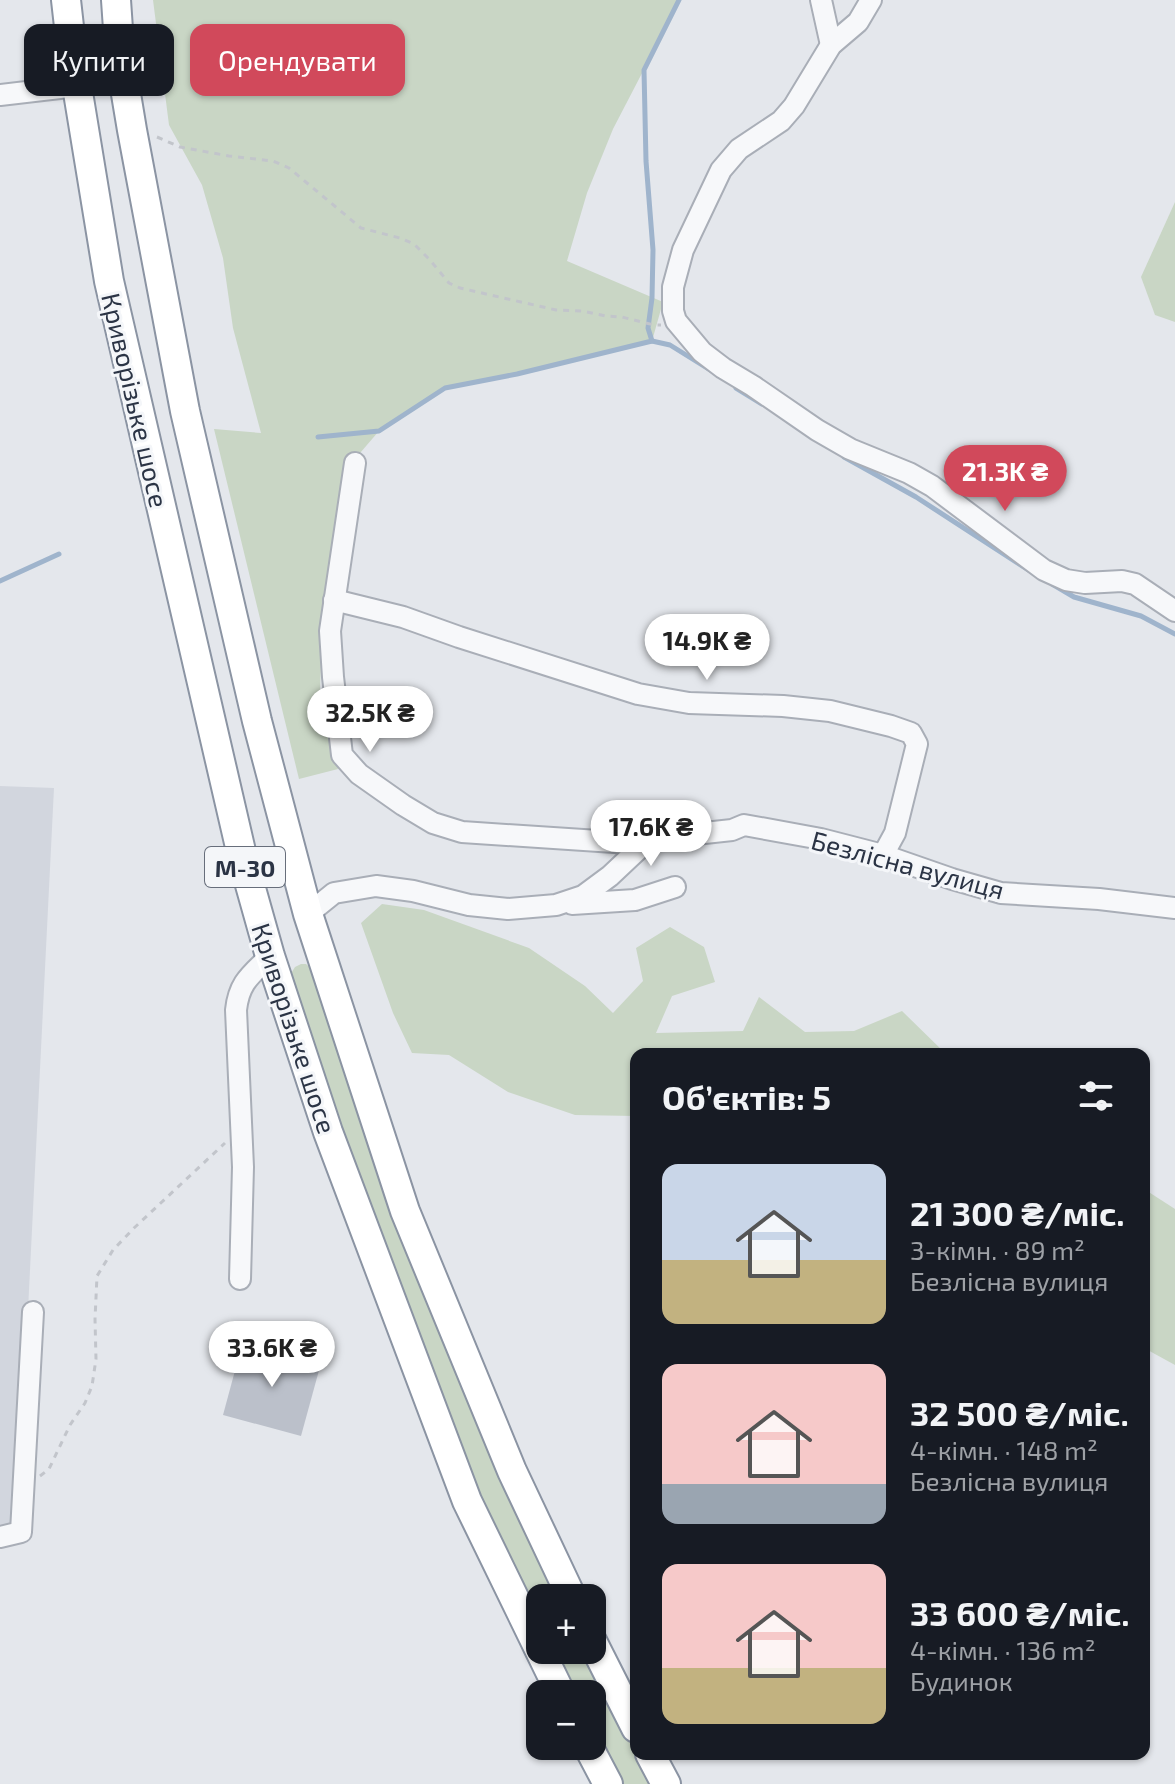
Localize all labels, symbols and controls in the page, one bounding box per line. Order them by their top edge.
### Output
chip: Купити [24,24,174,96]
chip: Орендувати [190,24,405,96]
street label: Криворізьке шосе [96,290,176,510]
pin: 21.3K ₴ [931,445,1079,513]
text: 21.3K ₴ [962,455,1048,486]
pin: 14.9K ₴ [633,614,781,682]
text: 14.9K ₴ [663,624,751,655]
pin: 32.5K ₴ [296,686,444,754]
text: 32.5K ₴ [325,696,415,727]
pin: 17.6K ₴ [577,800,725,868]
text: 17.6K ₴ [609,810,693,841]
street label: Безлісна вулиця [808,823,1008,906]
road number: М-30 [205,847,285,887]
street label: Криворізьке шосе [246,919,344,1137]
icon: filters [1074,1074,1118,1118]
text: Об’єктів: 5 [662,1076,831,1117]
text: 21 300 ₴/міс. [910,1192,1125,1233]
icon: home [726,1196,822,1292]
text: 3-кімн. · 89 m² [910,1234,1085,1265]
text: Безлісна вулиця [910,1265,1108,1296]
pin: 33.6K ₴ [198,1321,346,1389]
text: 33.6K ₴ [227,1331,317,1362]
text: 32 500 ₴/міс. [910,1392,1129,1433]
icon: home [726,1396,822,1492]
text: 4-кімн. · 148 m² [910,1434,1098,1465]
text: Безлісна вулиця [910,1465,1108,1496]
map controls [526,1584,606,1760]
button: + [526,1584,606,1664]
text: 33 600 ₴/міс. [910,1592,1130,1633]
icon: home [726,1596,822,1692]
text: 4-кімн. · 136 m² [910,1634,1095,1665]
text: Будинок [910,1665,1013,1696]
button: − [526,1680,606,1760]

